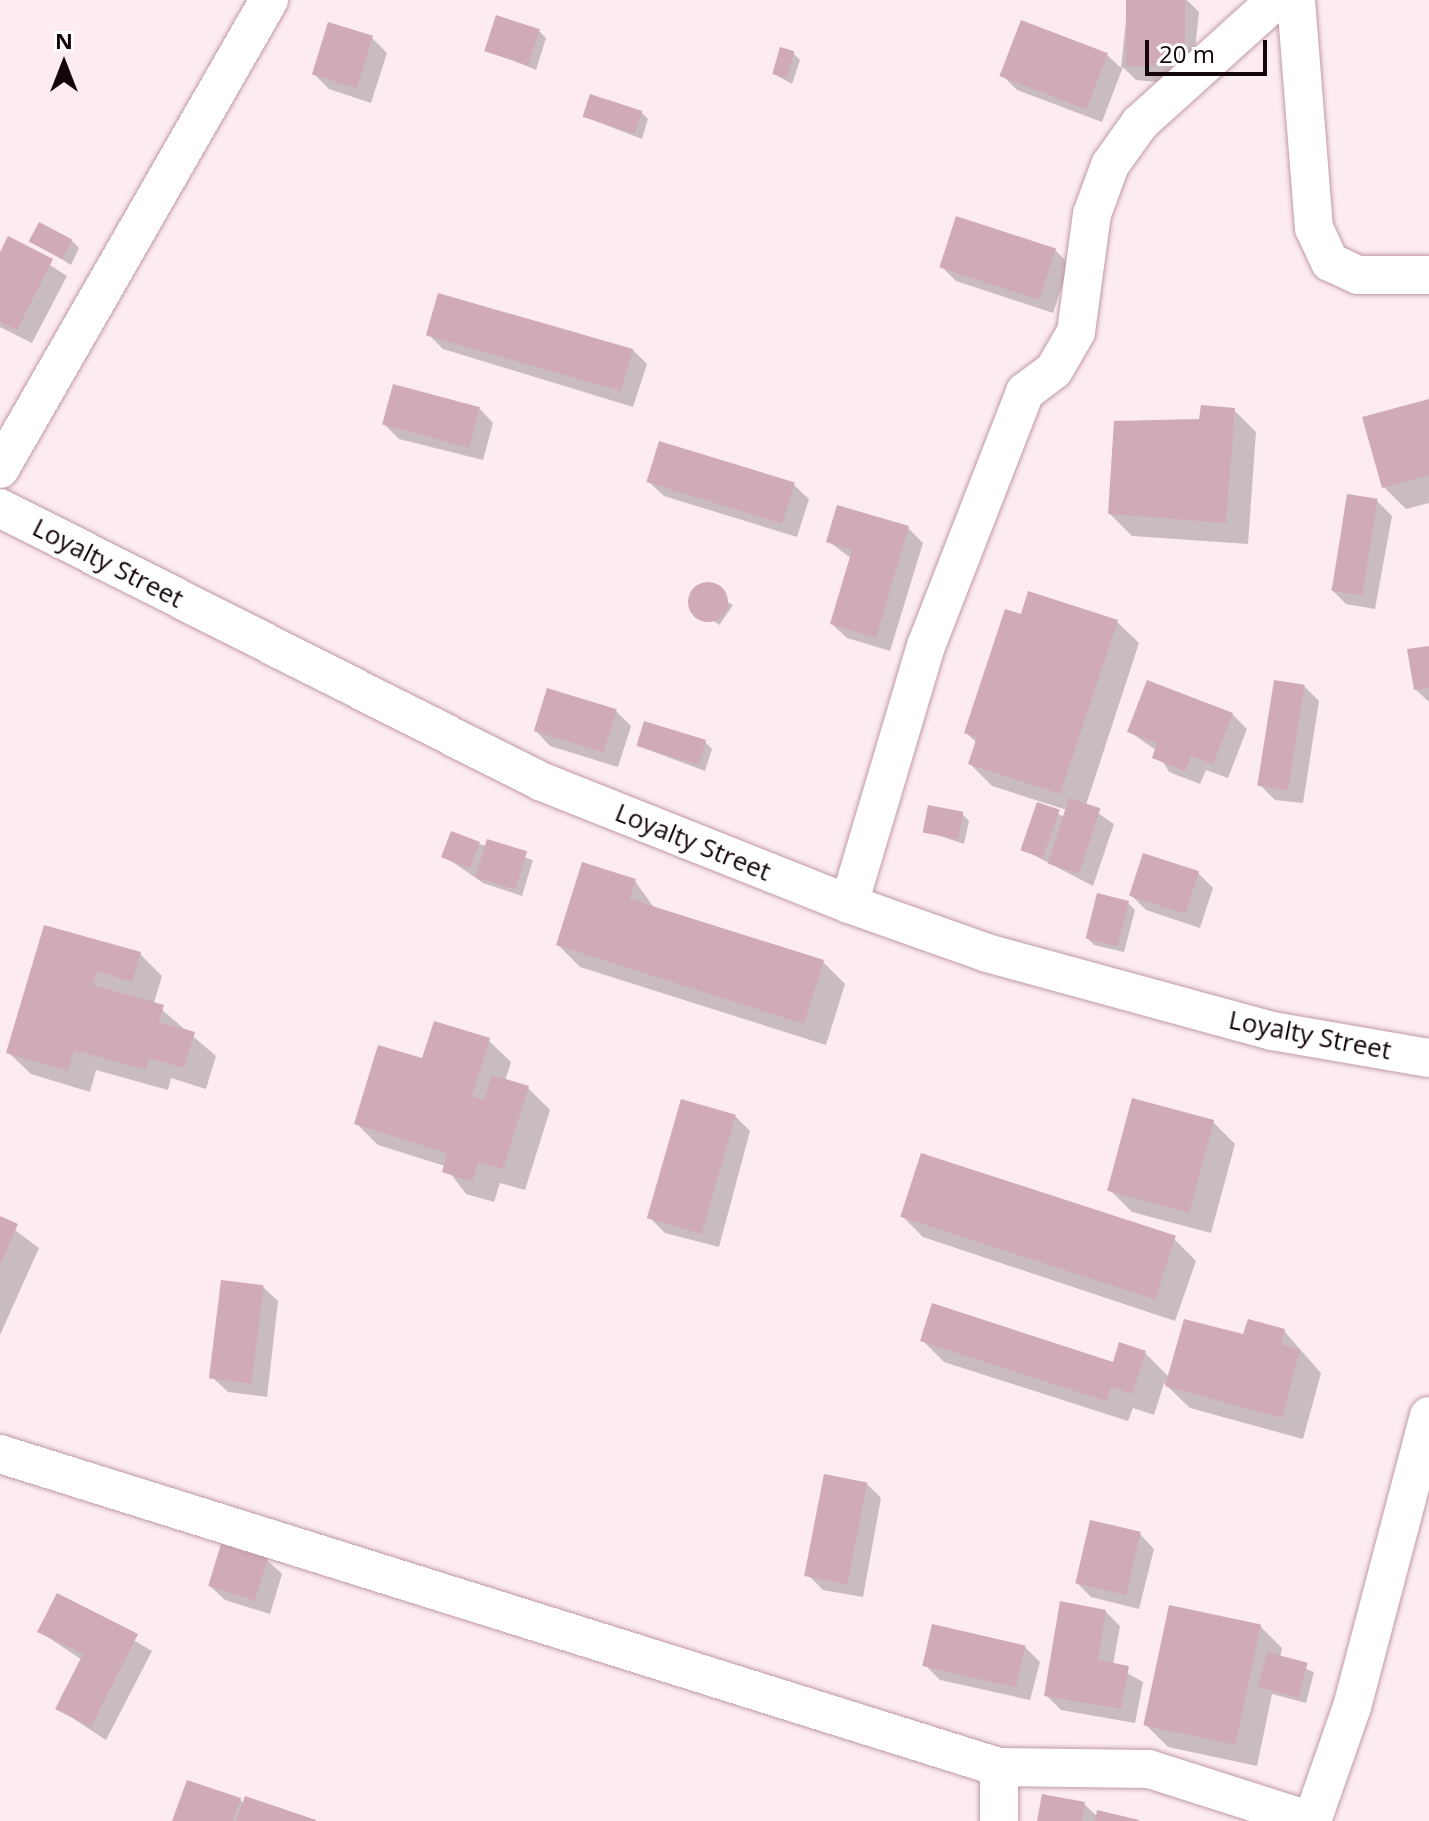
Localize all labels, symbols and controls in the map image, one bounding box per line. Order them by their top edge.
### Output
north arrow [24,24,104,104]
scale bar [1149,24,1271,74]
text: N [55,25,73,55]
text: 20 m [1159,37,1215,70]
street label: Loyalty Street [27,512,189,614]
street label: Loyalty Street [611,797,775,887]
street label: Loyalty Street [1226,1004,1394,1066]

